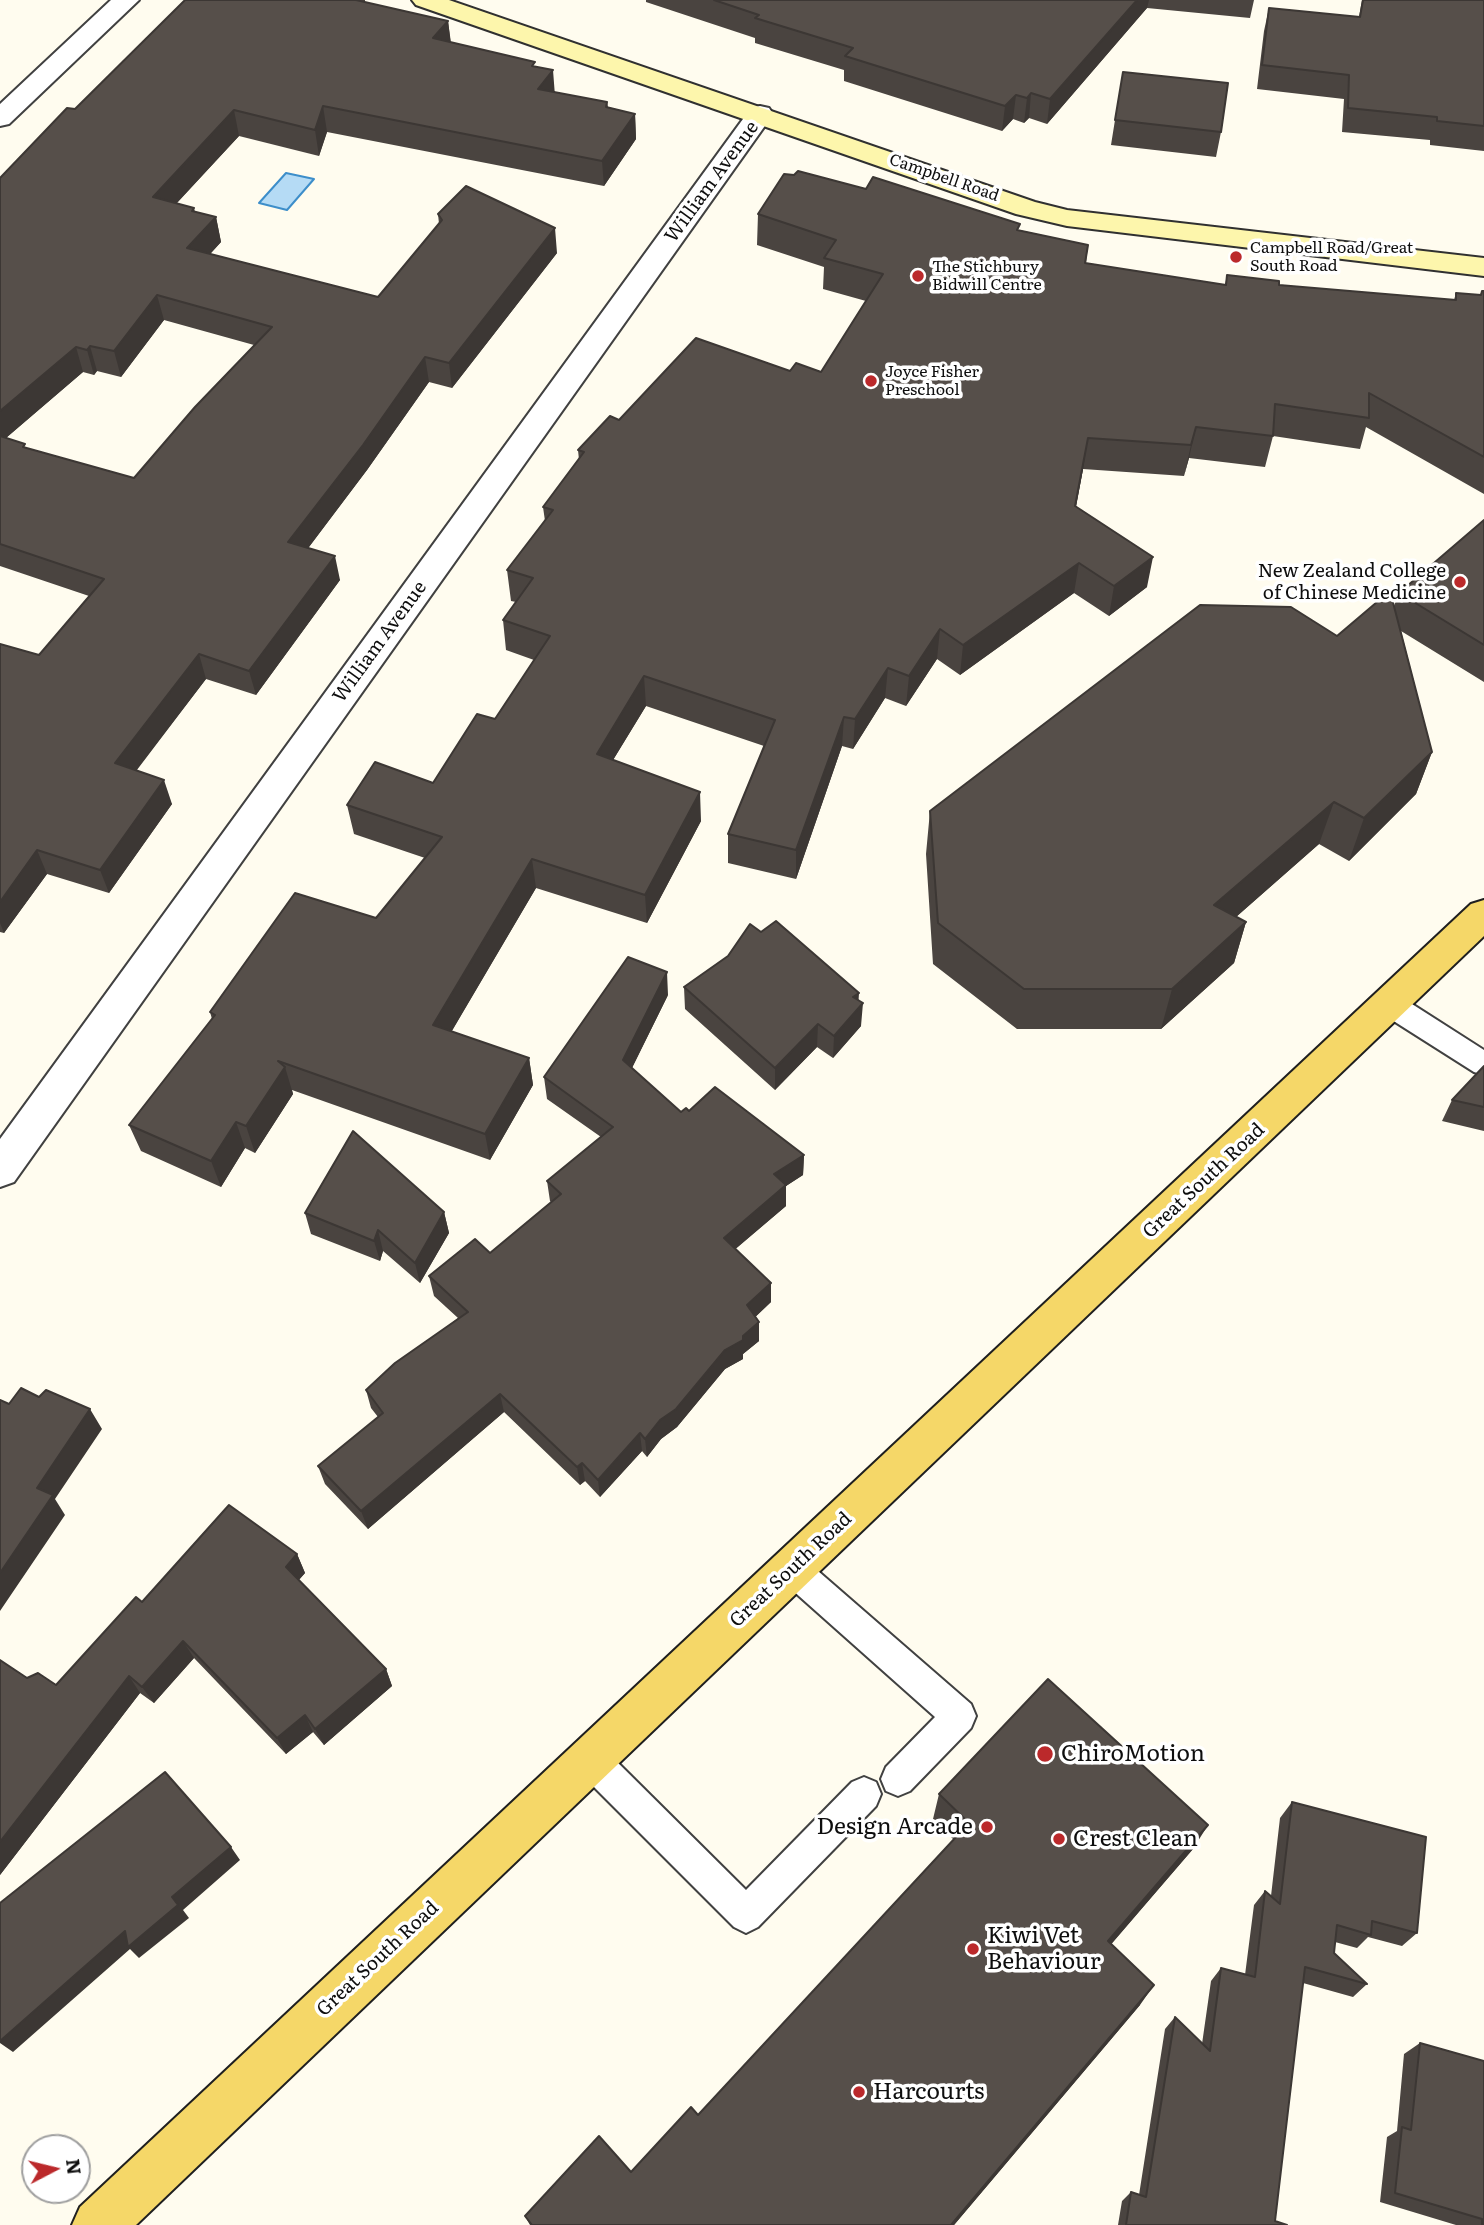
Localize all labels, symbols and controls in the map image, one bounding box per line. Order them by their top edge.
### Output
street label: William Avenue [660,117,764,247]
street label: Campbell Road [887,150,1001,206]
place label: Campbell Road/Great South Road [1250,238,1413,276]
marker: Campbell Road/Great South Road [1228,249,1244,265]
place label: The Stichbury Bidwill Centre [932,257,1042,295]
marker: The Stichbury Bidwill Centre [910,268,926,284]
place label: Joyce Fisher Preschool [885,362,979,400]
marker: Joyce Fisher Preschool [863,373,879,389]
place label: New Zealand College of Chinese Medicine [1258,560,1446,604]
marker: New Zealand College of Chinese Medicine [1452,574,1468,590]
street label: William Avenue [328,577,432,707]
street label: Great South Road [1138,1119,1270,1243]
street label: Great South Road [725,1508,857,1632]
place label: ChiroMotion [1061,1740,1205,1768]
marker: ChiroMotion [1035,1744,1055,1764]
place label: Design Arcade [816,1813,973,1841]
marker: Design Arcade [979,1819,995,1835]
place label: Crest Clean [1073,1825,1198,1853]
marker: Crest Clean [1051,1831,1067,1847]
street label: Great South Road [312,1897,444,2021]
place label: Kiwi Vet Behaviour [987,1922,1101,1976]
marker: Kiwi Vet Behaviour [965,1941,981,1957]
place label: Harcourts [873,2078,985,2106]
marker: Harcourts [851,2084,867,2100]
north arrow [21,2134,91,2204]
text: N [60,2157,90,2176]

